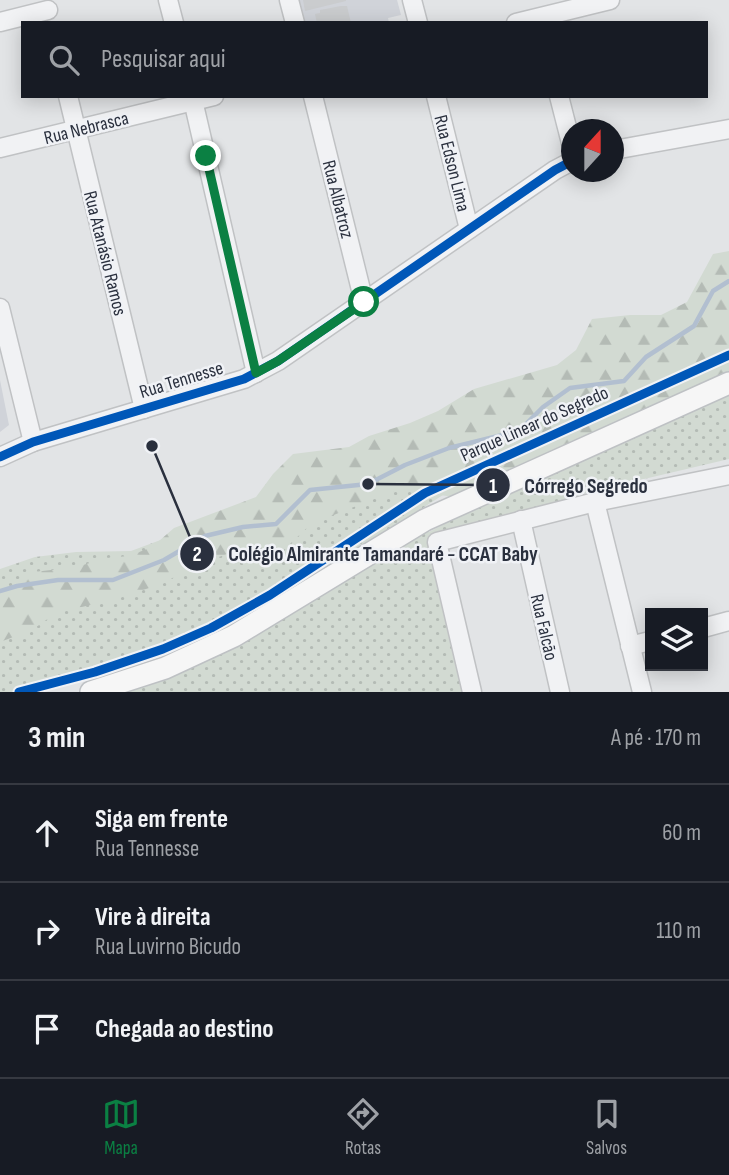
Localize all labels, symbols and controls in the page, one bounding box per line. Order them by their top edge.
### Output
search box [21,21,708,98]
icon: search [45,41,83,79]
text: Pesquisar aqui [101,44,226,75]
street label: Rua Nebrasca [42,107,131,150]
street label: Rua Edson Lima [428,113,475,214]
north arrow [561,119,624,182]
route end [190,140,221,171]
street label: Rua Albatroz [317,158,358,241]
street label: Rua Atanásio Ramos [78,189,131,318]
route start [348,286,379,317]
street label: Rua Tennesse [137,357,226,404]
street label: Parque Linear do Segredo [457,381,612,467]
callout: Córrego Segredo [475,464,662,506]
text: 1 [489,474,497,499]
text: Córrego Segredo [524,474,648,499]
callout: Colégio Almirante Tamandaré - CCAT Baby [179,533,552,575]
text: 2 [192,542,202,567]
text: Colégio Almirante Tamandaré - CCAT Baby [228,542,538,567]
street label: Rua Falcão [525,592,562,663]
map controls [645,608,708,671]
button: layers [645,608,708,671]
text: 3 min [28,720,85,756]
text: A pé · 170 m [611,724,701,752]
text: Siga em frente [95,804,228,835]
icon: ahead [28,814,66,852]
text: 60 m [662,819,701,847]
text: Rua Tennesse [95,835,199,863]
text: Vire à direita [95,902,211,933]
icon: right [28,912,66,950]
text: 110 m [656,917,701,945]
text: Rua Luvirno Bicudo [95,933,241,961]
icon: arrive [28,1010,66,1048]
text: Chegada ao destino [95,1014,274,1045]
tab: Mapa [102,1095,140,1160]
tab: Rotas [344,1095,382,1160]
tab: Salvos [586,1095,627,1160]

